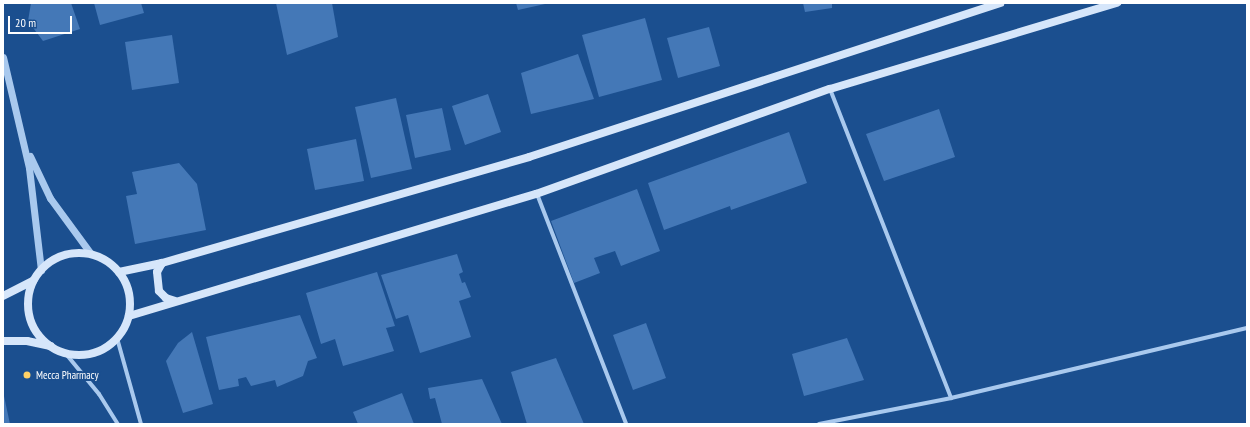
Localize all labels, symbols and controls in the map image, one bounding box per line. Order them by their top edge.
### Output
scale bar [10,8,74,34]
text: 20 m [15,15,36,30]
place label: Mecca Pharmacy [36,368,99,382]
marker: Mecca Pharmacy [21,369,33,381]

